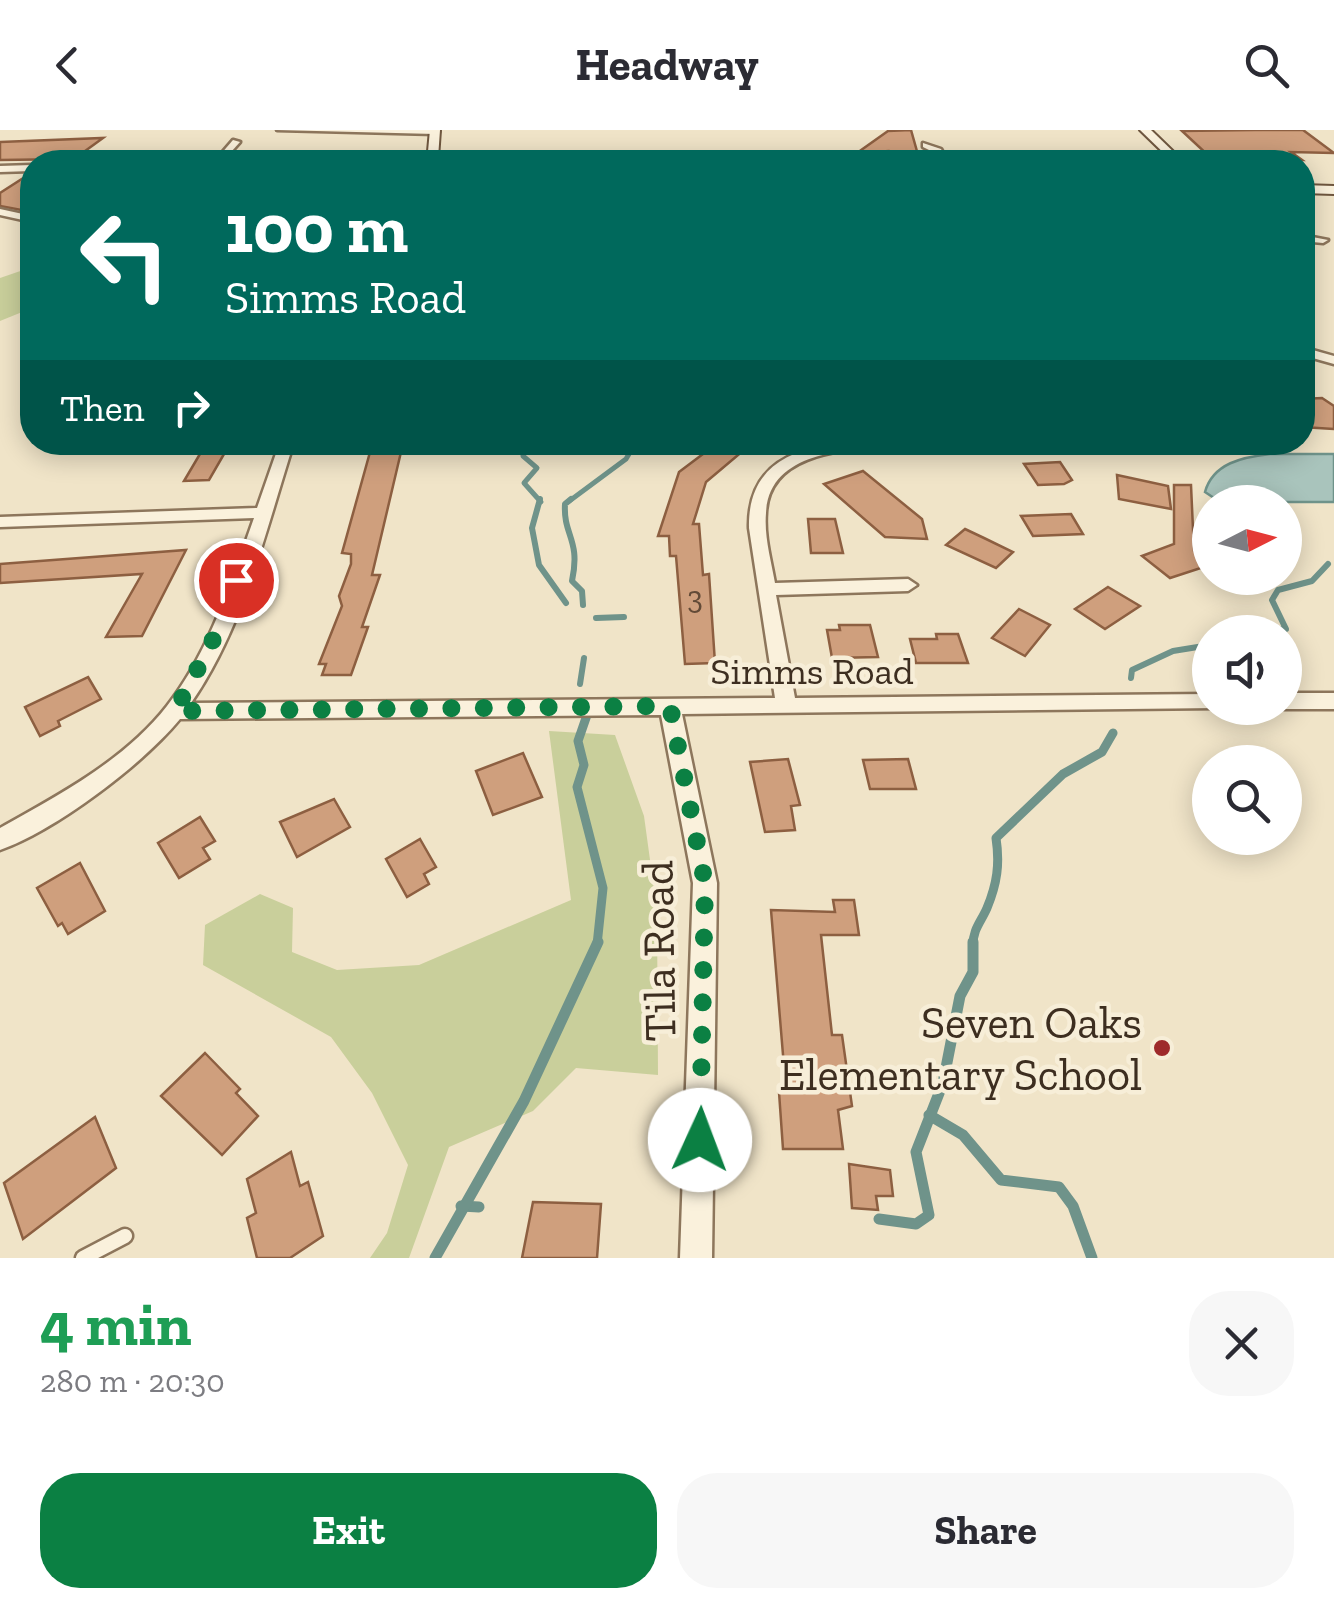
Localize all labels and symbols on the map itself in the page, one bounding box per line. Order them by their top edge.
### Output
north arrow [1192,485,1302,595]
pin [194,538,279,623]
house number: 3 [687,578,703,616]
street label: Simms Road [710,648,914,694]
street label: Tila Road [630,860,688,1042]
place label: Seven Oaks Elementary School [779,996,1142,1102]
marker: Seven Oaks Elementary School [1151,1037,1173,1059]
position arrow [648,1088,752,1192]

